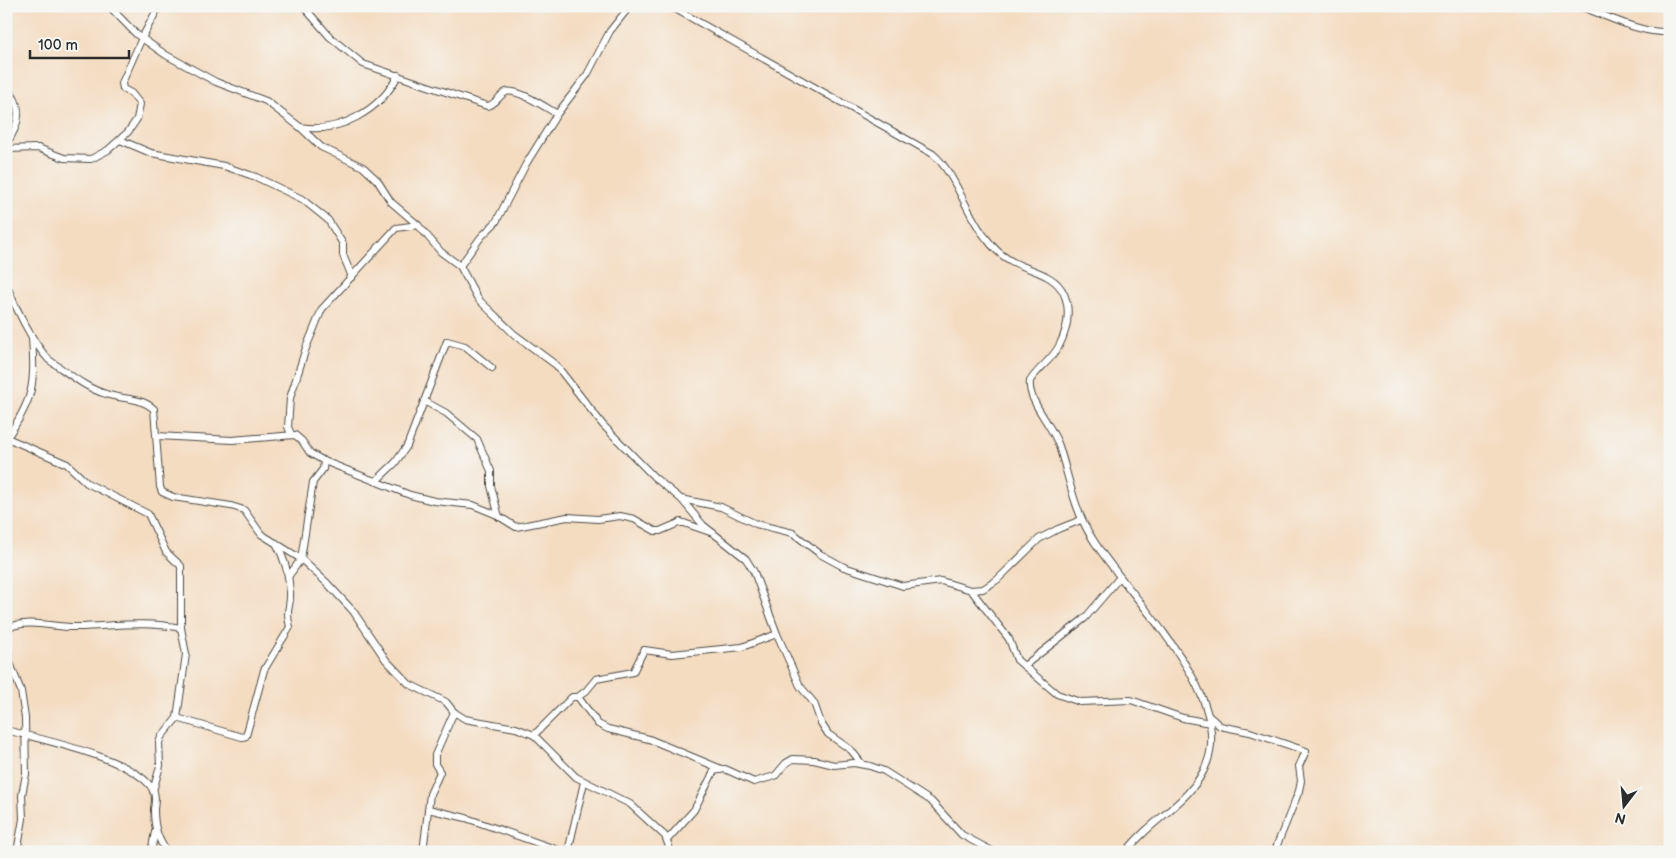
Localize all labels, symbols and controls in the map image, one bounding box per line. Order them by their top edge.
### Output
scale bar [30,28,129,60]
text: 100 m [38,36,78,55]
north arrow [1598,780,1648,830]
text: N [1613,808,1628,828]

